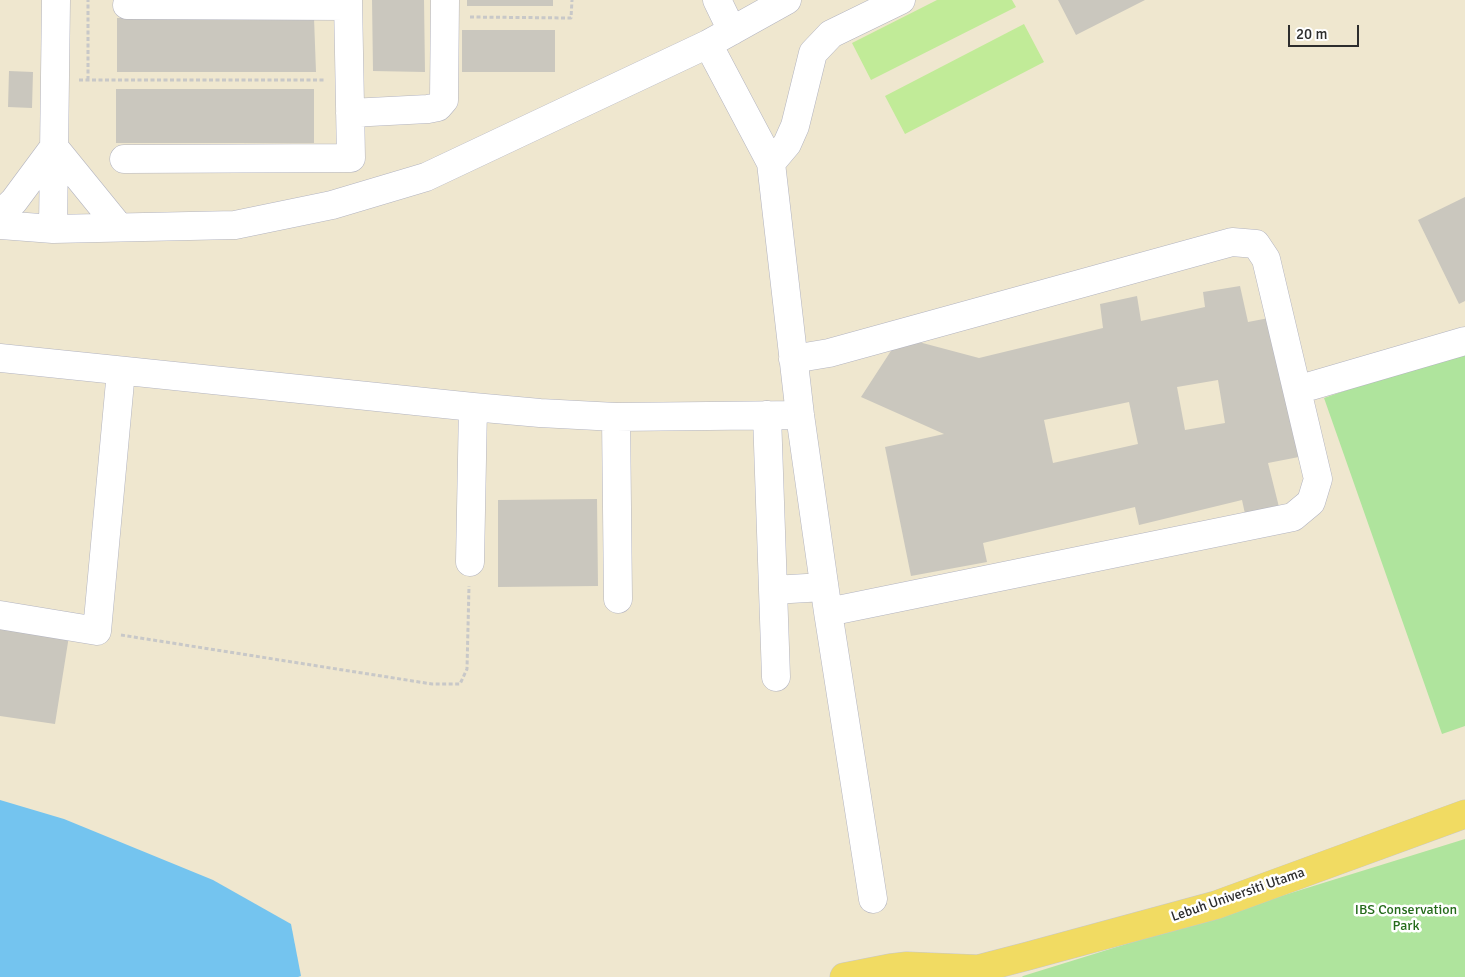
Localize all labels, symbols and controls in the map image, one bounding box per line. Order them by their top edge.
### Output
scale bar [1290,15,1361,47]
text: 20 m [1296,25,1327,43]
street label: Lebuh Universiti Utama [1169,864,1307,926]
park label: IBS Conservation Park [1355,902,1457,934]

